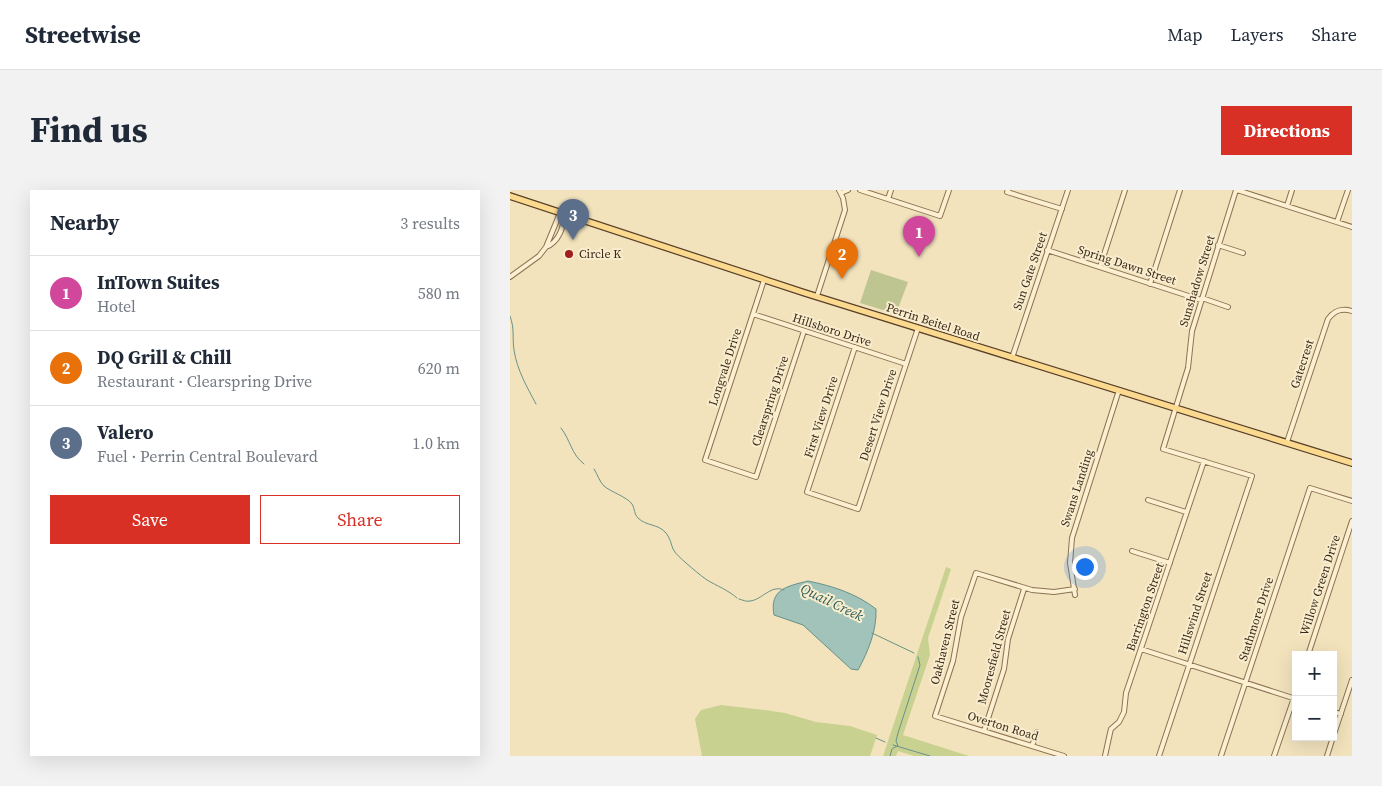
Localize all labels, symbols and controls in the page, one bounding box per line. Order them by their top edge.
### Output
text: Streetwise [25,18,141,51]
text: Map [1167,22,1202,47]
text: Layers [1230,22,1283,47]
text: Share [1311,22,1357,47]
text: Find us [30,106,148,154]
button: Directions [1221,106,1352,155]
pin: 3 [557,199,589,240]
text: Nearby [50,208,120,237]
text: 3 results [400,212,460,234]
pin: 1 [903,216,935,257]
street label: Sun Gate Street [1009,230,1051,312]
street label: Sunshadow Street [1175,233,1219,329]
pin: 2 [826,238,858,279]
street label: Spring Dawn Street [1076,242,1178,288]
place label: Circle K [579,246,621,262]
marker: Circle K [563,248,575,260]
text: InTown Suites [97,269,220,295]
text: 1 [62,282,70,304]
text: 580 m [418,282,460,304]
text: Hotel [97,295,136,317]
street label: Perrin Beitel Road [884,299,982,345]
street label: Hillsboro Drive [791,310,873,350]
street label: Longvale Drive [705,326,745,408]
street label: Gatecrest [1287,337,1317,390]
text: DQ Grill & Chill [97,344,232,370]
street label: Clearspring Drive [748,354,792,448]
text: 2 [62,357,70,379]
text: 620 m [418,357,460,379]
street label: Desert View Drive [856,367,900,463]
text: Restaurant · Clearspring Drive [97,370,312,392]
street label: First View Drive [800,374,842,460]
text: Valero [97,419,153,445]
text: 3 [62,432,70,454]
text: 1.0 km [412,432,460,454]
text: Fuel · Perrin Central Boulevard [97,445,318,467]
street label: Swans Landing [1057,447,1097,529]
button: Save [50,495,250,544]
button: Share [260,495,460,544]
street label: Willow Green Drive [1296,533,1344,637]
your location [1072,554,1098,580]
street label: Barrington Street [1122,561,1168,653]
street label: Hillswind Street [1174,570,1216,656]
street label: Stathmore Drive [1235,575,1277,663]
water label: Quail Creek [797,578,867,626]
street label: Oakhaven Street [927,598,963,686]
street label: Mooresfield Street [974,608,1014,706]
map controls [1292,651,1337,741]
button: + [1292,651,1337,696]
button: − [1292,696,1337,741]
street label: Overton Road [966,708,1041,744]

